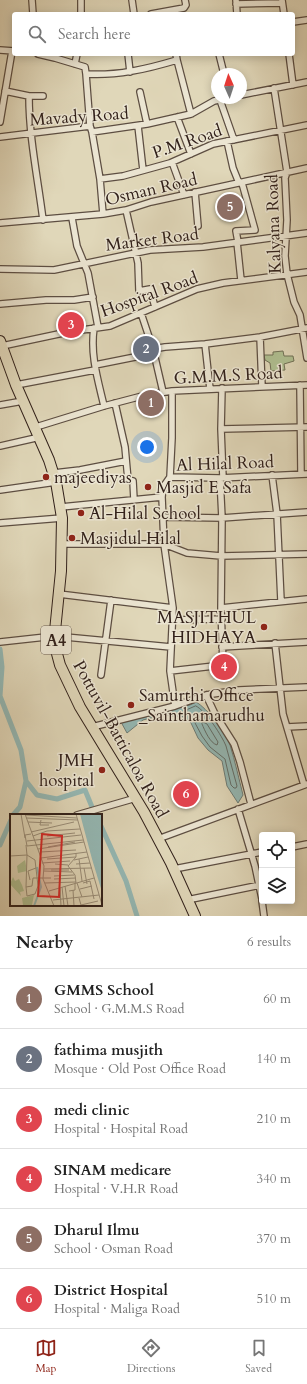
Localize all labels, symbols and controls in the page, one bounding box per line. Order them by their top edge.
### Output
search box [12,12,295,56]
icon: search [26,23,48,45]
text: Search here [58,24,131,44]
north arrow [211,68,247,104]
street label: Mavady Road [29,102,129,131]
street label: P.M Road [149,119,225,164]
street label: Osman Road [103,168,199,211]
street label: Kalyana Road [260,174,287,274]
pin: 5 [217,192,243,222]
street label: Market Road [104,222,200,257]
street label: Hospital Road [97,266,201,323]
pin: 3 [58,310,84,340]
pin: 2 [133,334,159,364]
street label: G.M.M.S Road [173,361,283,390]
pin: 1 [138,388,164,418]
your location [137,437,157,457]
street label: Al Hilal Road [176,450,274,477]
place label: majeediyas [54,466,132,489]
marker: majeediyas [41,472,51,482]
place label: Masjid E Safa [156,476,252,499]
marker: Masjid E Safa [143,482,153,492]
place label: Al-Hilal School [89,502,202,525]
marker: Al-Hilal School [76,508,86,518]
place label: Masjidul Hilal [80,527,182,550]
marker: Masjidul Hilal [67,533,77,543]
place label: MASJITHUL HIDHAYA [157,606,257,649]
marker: MASJITHUL HIDHAYA [259,622,269,632]
road number: A4 [41,626,71,654]
pin: 4 [211,652,237,682]
street label: Pottuvil-Batticaloa Road [68,656,174,822]
place label: Samurthi Office _Sainthamarudhu [138,684,265,727]
marker: Samurthi Office _Sainthamarudhu [126,700,136,710]
place label: JMH hospital [39,749,95,792]
marker: JMH hospital [97,765,107,775]
pin: 6 [173,779,199,809]
inset map [10,814,102,906]
map controls [259,832,295,904]
button: locate [259,832,295,868]
button: layers [259,868,295,904]
text: Nearby [16,931,73,954]
text: 6 results [247,933,291,951]
text: GMMS School [54,980,154,1000]
text: 1 [26,990,32,1008]
text: 60 m [263,990,291,1008]
text: School · G.M.M.S Road [54,1000,184,1018]
text: fathima musjith [54,1040,163,1060]
text: 2 [26,1050,32,1068]
text: 140 m [257,1050,291,1068]
text: Mosque · Old Post Office Road [54,1060,226,1078]
text: medi clinic [54,1100,130,1120]
text: 3 [26,1110,32,1128]
text: 210 m [257,1110,291,1128]
text: Hospital · Hospital Road [54,1120,188,1138]
text: SINAM medicare [54,1160,172,1180]
text: 4 [26,1170,32,1188]
text: 340 m [257,1170,291,1188]
text: Hospital · V.H.R Road [54,1180,178,1198]
text: Dharul Ilmu [54,1220,140,1240]
text: 5 [26,1230,32,1248]
text: 370 m [257,1230,291,1248]
text: School · Osman Road [54,1240,173,1258]
text: District Hospital [54,1280,168,1300]
text: 6 [26,1290,32,1308]
text: 510 m [257,1290,291,1308]
text: Hospital · Maliga Road [54,1300,180,1318]
tab: Map [35,1337,57,1376]
tab: Directions [127,1337,175,1376]
tab: Saved [245,1337,272,1376]

